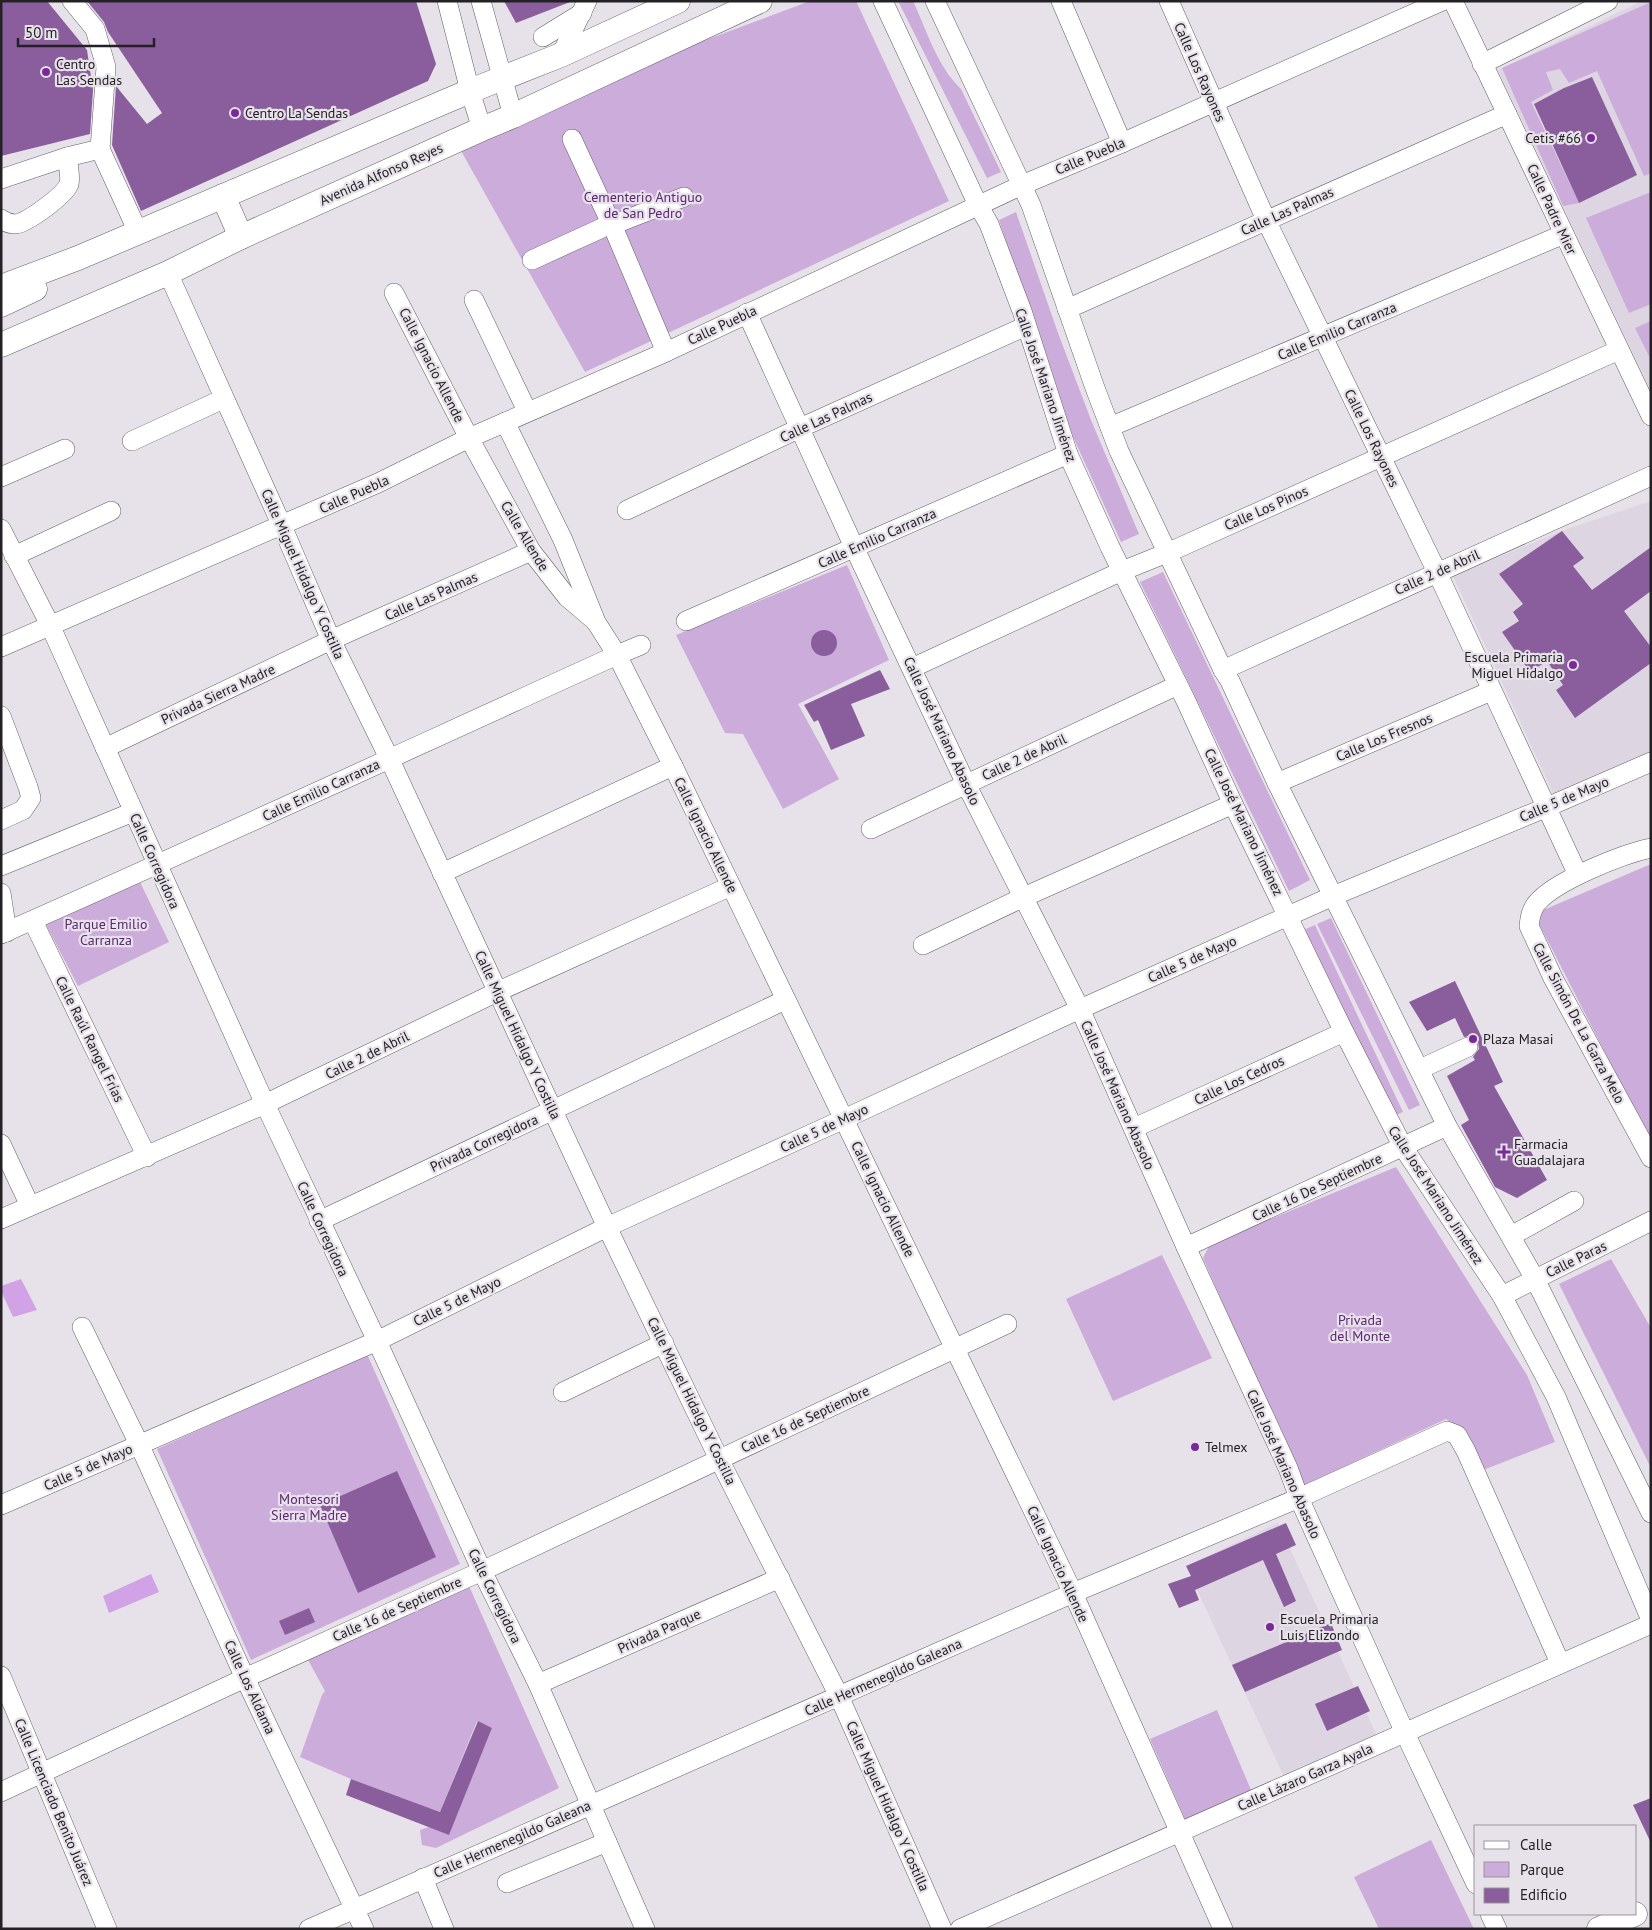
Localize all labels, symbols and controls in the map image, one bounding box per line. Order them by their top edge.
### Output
scale bar [18,15,154,47]
street label: Calle Los Rayones [1170,19,1230,125]
text: 50 m [25,23,58,42]
place label: Centro Las Sendas [56,55,122,89]
marker: Centro Las Sendas [40,66,52,78]
place label: Centro La Sendas [245,104,348,122]
marker: Centro La Sendas [229,107,241,119]
place label: Cetis #66 [1525,129,1581,147]
marker: Cetis #66 [1585,132,1597,144]
street label: Calle Puebla [1052,133,1128,179]
street label: Avenida Alfonso Reyes [316,139,446,209]
street label: Calle Padre Mier [1523,161,1581,257]
street label: Calle Las Palmas [1238,182,1336,240]
park label: Cementerio Antiguo de San Pedro [584,188,702,222]
street label: Calle Emilio Carranza [1275,298,1399,364]
street label: Calle Puebla [685,301,760,349]
street label: Calle Ignacio Allende [395,305,469,425]
street label: Calle José Mariano Jiménez [1011,306,1081,464]
street label: Calle Los Rayones [1340,386,1404,490]
street label: Calle Las Palmas [777,388,875,446]
street label: Calle Puebla [316,471,392,517]
street label: Calle Los Pinos [1221,481,1311,535]
street label: Calle Miguel Hidalgo Y Costilla [257,486,349,662]
street label: Calle Allende [497,497,553,575]
street label: Calle Emilio Carranza [815,504,939,572]
street label: Calle 2 de Abril [1392,545,1482,599]
street label: Calle Las Palmas [382,567,480,625]
place label: Escuela Primaria Miguel Hidalgo [1464,648,1563,682]
street label: Calle José Mariano Abasolo [900,654,984,808]
marker: Escuela Primaria Miguel Hidalgo [1567,659,1579,671]
street label: Privada Sierra Madre [158,660,278,728]
street label: Calle Los Fresnos [1333,708,1435,765]
street label: Calle 2 de Abril [979,730,1069,784]
street label: Calle José Mariano Jiménez [1200,745,1288,899]
street label: Calle Emilio Carranza [259,755,383,825]
street label: Calle 5 de Mayo [1517,772,1611,826]
street label: Calle Ignacio Allende [670,774,742,896]
street label: Calle Corregidora [126,810,184,912]
park label: Parque Emilio Carranza [65,915,147,949]
street label: Calle 5 de Mayo [1145,931,1239,987]
street label: Calle Simón De La Garza Melo [1529,939,1629,1107]
street label: Calle Miguel Hidalgo Y Costilla [471,948,565,1122]
street label: Calle Raúl Rangel Frías [52,973,128,1105]
street label: Calle José Mariano Abasolo [1077,1017,1159,1173]
street label: Calle 2 de Abril [322,1027,412,1083]
place label: Plaza Masai [1483,1030,1553,1048]
marker: Plaza Masai [1467,1033,1479,1045]
street label: Calle Los Cedros [1191,1051,1287,1109]
street label: Calle 5 de Mayo [777,1100,871,1156]
street label: Privada Corregidora [427,1110,541,1176]
street label: Calle José Mariano Jiménez [1384,1122,1488,1268]
place label: Farmacia Guadalajara [1514,1135,1585,1169]
street label: Calle Ignacio Allende [847,1138,919,1260]
marker: Farmacia Guadalajara [1498,1146,1510,1158]
street label: Calle 16 De Septiembre [1249,1149,1385,1225]
street label: Calle Corregidora [293,1178,353,1280]
street label: Calle Paras [1543,1236,1610,1281]
street label: Calle 5 de Mayo [410,1272,504,1330]
park label: Privada del Monte [1330,1311,1390,1345]
street label: Calle Miguel Hidalgo Y Costilla [644,1314,741,1488]
street label: Calle 16 de Septiembre [738,1381,872,1457]
street label: Calle José Mariano Abasolo [1243,1386,1325,1542]
place label: Telmex [1205,1438,1248,1456]
street label: Calle 5 de Mayo [41,1439,135,1495]
marker: Telmex [1189,1441,1201,1453]
park label: Montesori Sierra Madre [271,1490,347,1524]
street label: Calle Ignacio Allende [1023,1503,1093,1625]
street label: Calle Corregidora [464,1546,526,1646]
street label: Calle 16 de Septiembre [330,1572,464,1646]
street label: Privada Parque [615,1605,703,1657]
place label: Escuela Primaria Luis Elizondo [1280,1610,1379,1644]
marker: Escuela Primaria Luis Elizondo [1264,1621,1276,1633]
street label: Calle Hermenegildo Galeana [801,1634,965,1720]
street label: Calle Los Aldama [220,1637,280,1737]
street label: Calle Licenciado Benito Juárez [10,1715,98,1889]
street label: Calle Miguel Hidalgo Y Costilla [842,1718,934,1894]
street label: Calle Lázaro Garza Ayala [1235,1739,1375,1815]
street label: Calle Hermenegildo Galeana [430,1796,594,1882]
legend [1474,1825,1637,1915]
text: Calle [1520,1835,1552,1854]
text: Parque [1520,1860,1564,1879]
text: Edificio [1520,1885,1567,1904]

